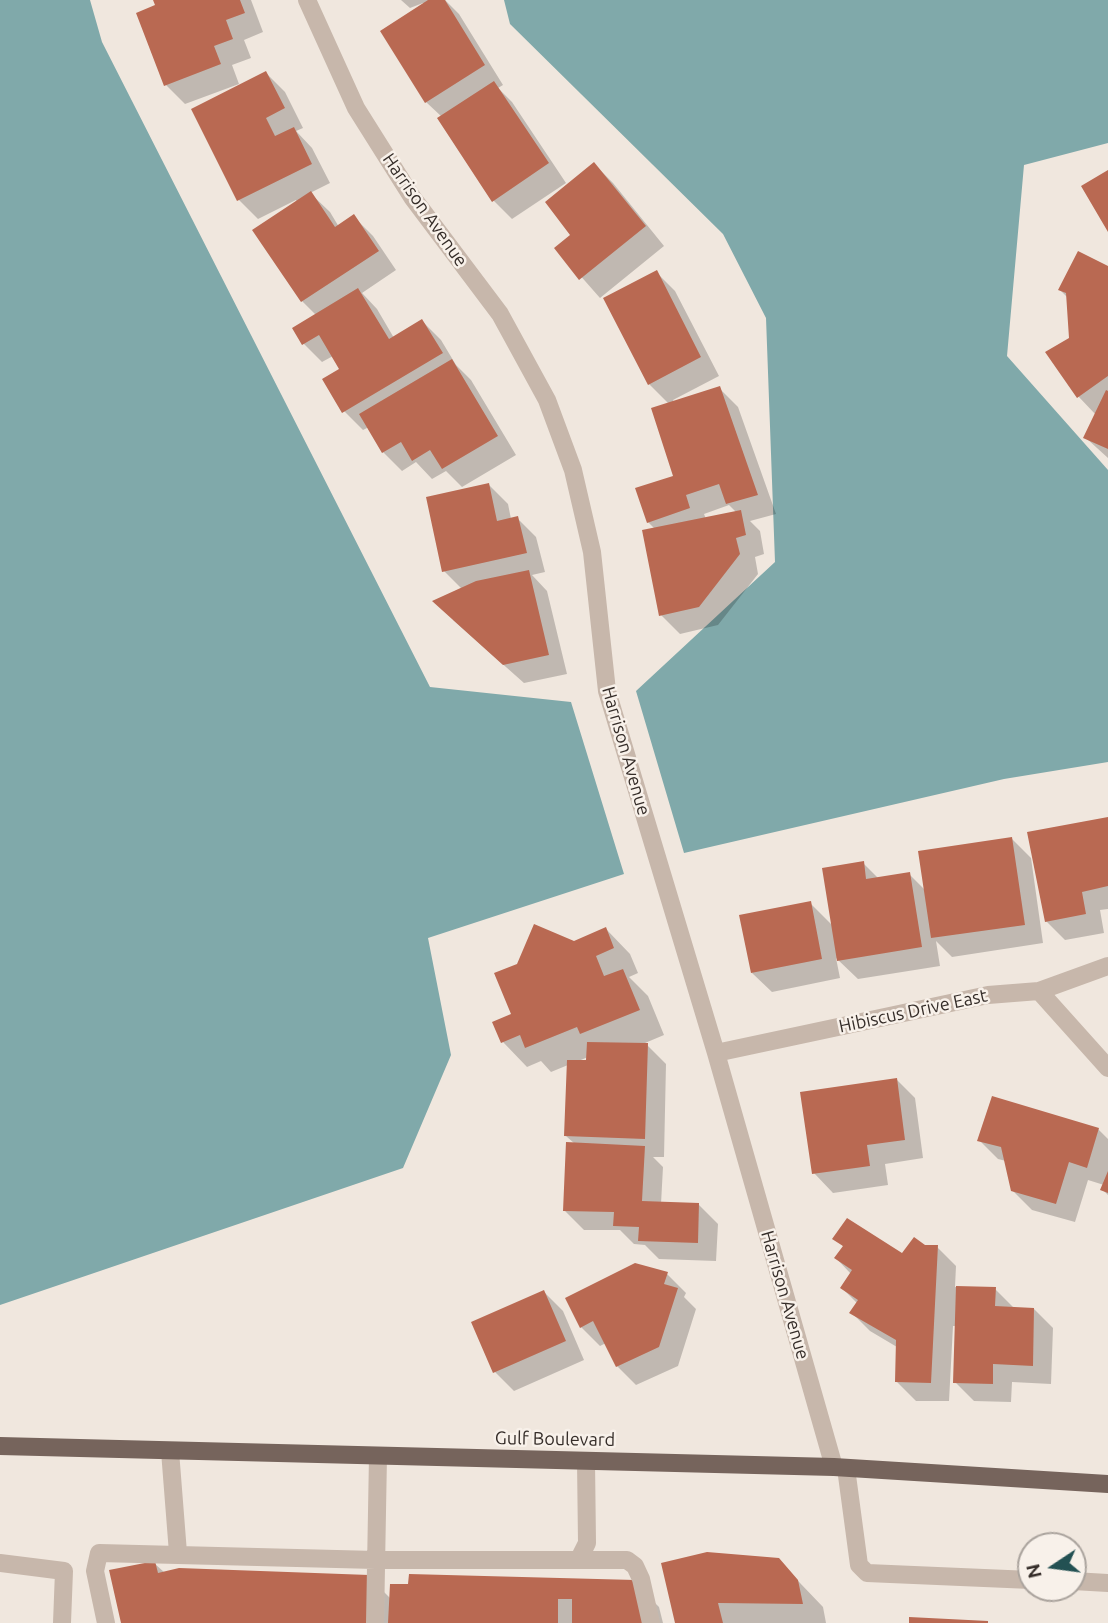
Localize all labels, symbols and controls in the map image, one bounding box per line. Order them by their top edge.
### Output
street label: Harrison Avenue [378,149,472,271]
street label: Harrison Avenue [597,684,655,818]
street label: Hibiscus Drive East [837,985,989,1037]
street label: Harrison Avenue [756,1228,814,1362]
street label: Gulf Boulevard [495,1427,615,1451]
north arrow [1017,1532,1087,1602]
text: N [1021,1562,1046,1581]

